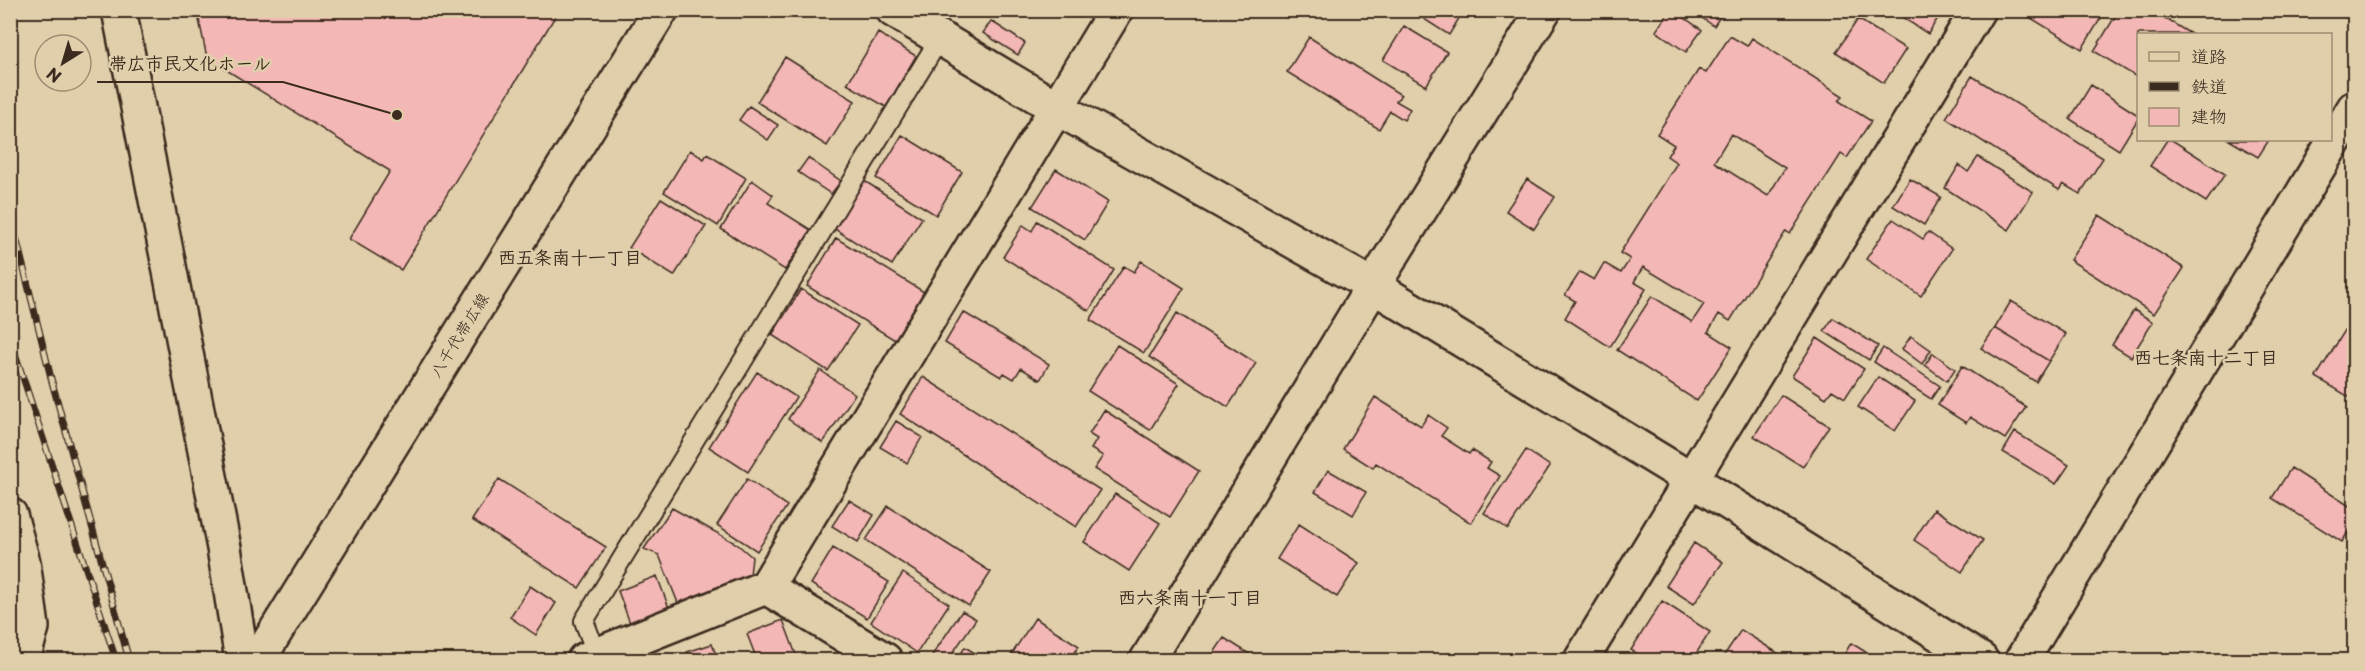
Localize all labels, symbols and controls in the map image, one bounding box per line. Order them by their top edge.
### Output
north arrow [33,33,93,93]
legend [2137,33,2332,141]
text: 道路 [2191,42,2227,69]
callout: 帯広市民文化ホール [97,46,283,82]
text: 帯広市民文化ホール [109,49,271,76]
text: N [41,62,66,89]
text: 鉄道 [2191,72,2227,99]
text: 建物 [2191,102,2227,129]
district label: 西五条南十一丁目 [498,243,642,270]
street label: 八千代帯広線 [423,287,494,382]
district label: 西七条南十二丁目 [2134,343,2278,370]
district label: 西六条南十一丁目 [1118,583,1262,610]

